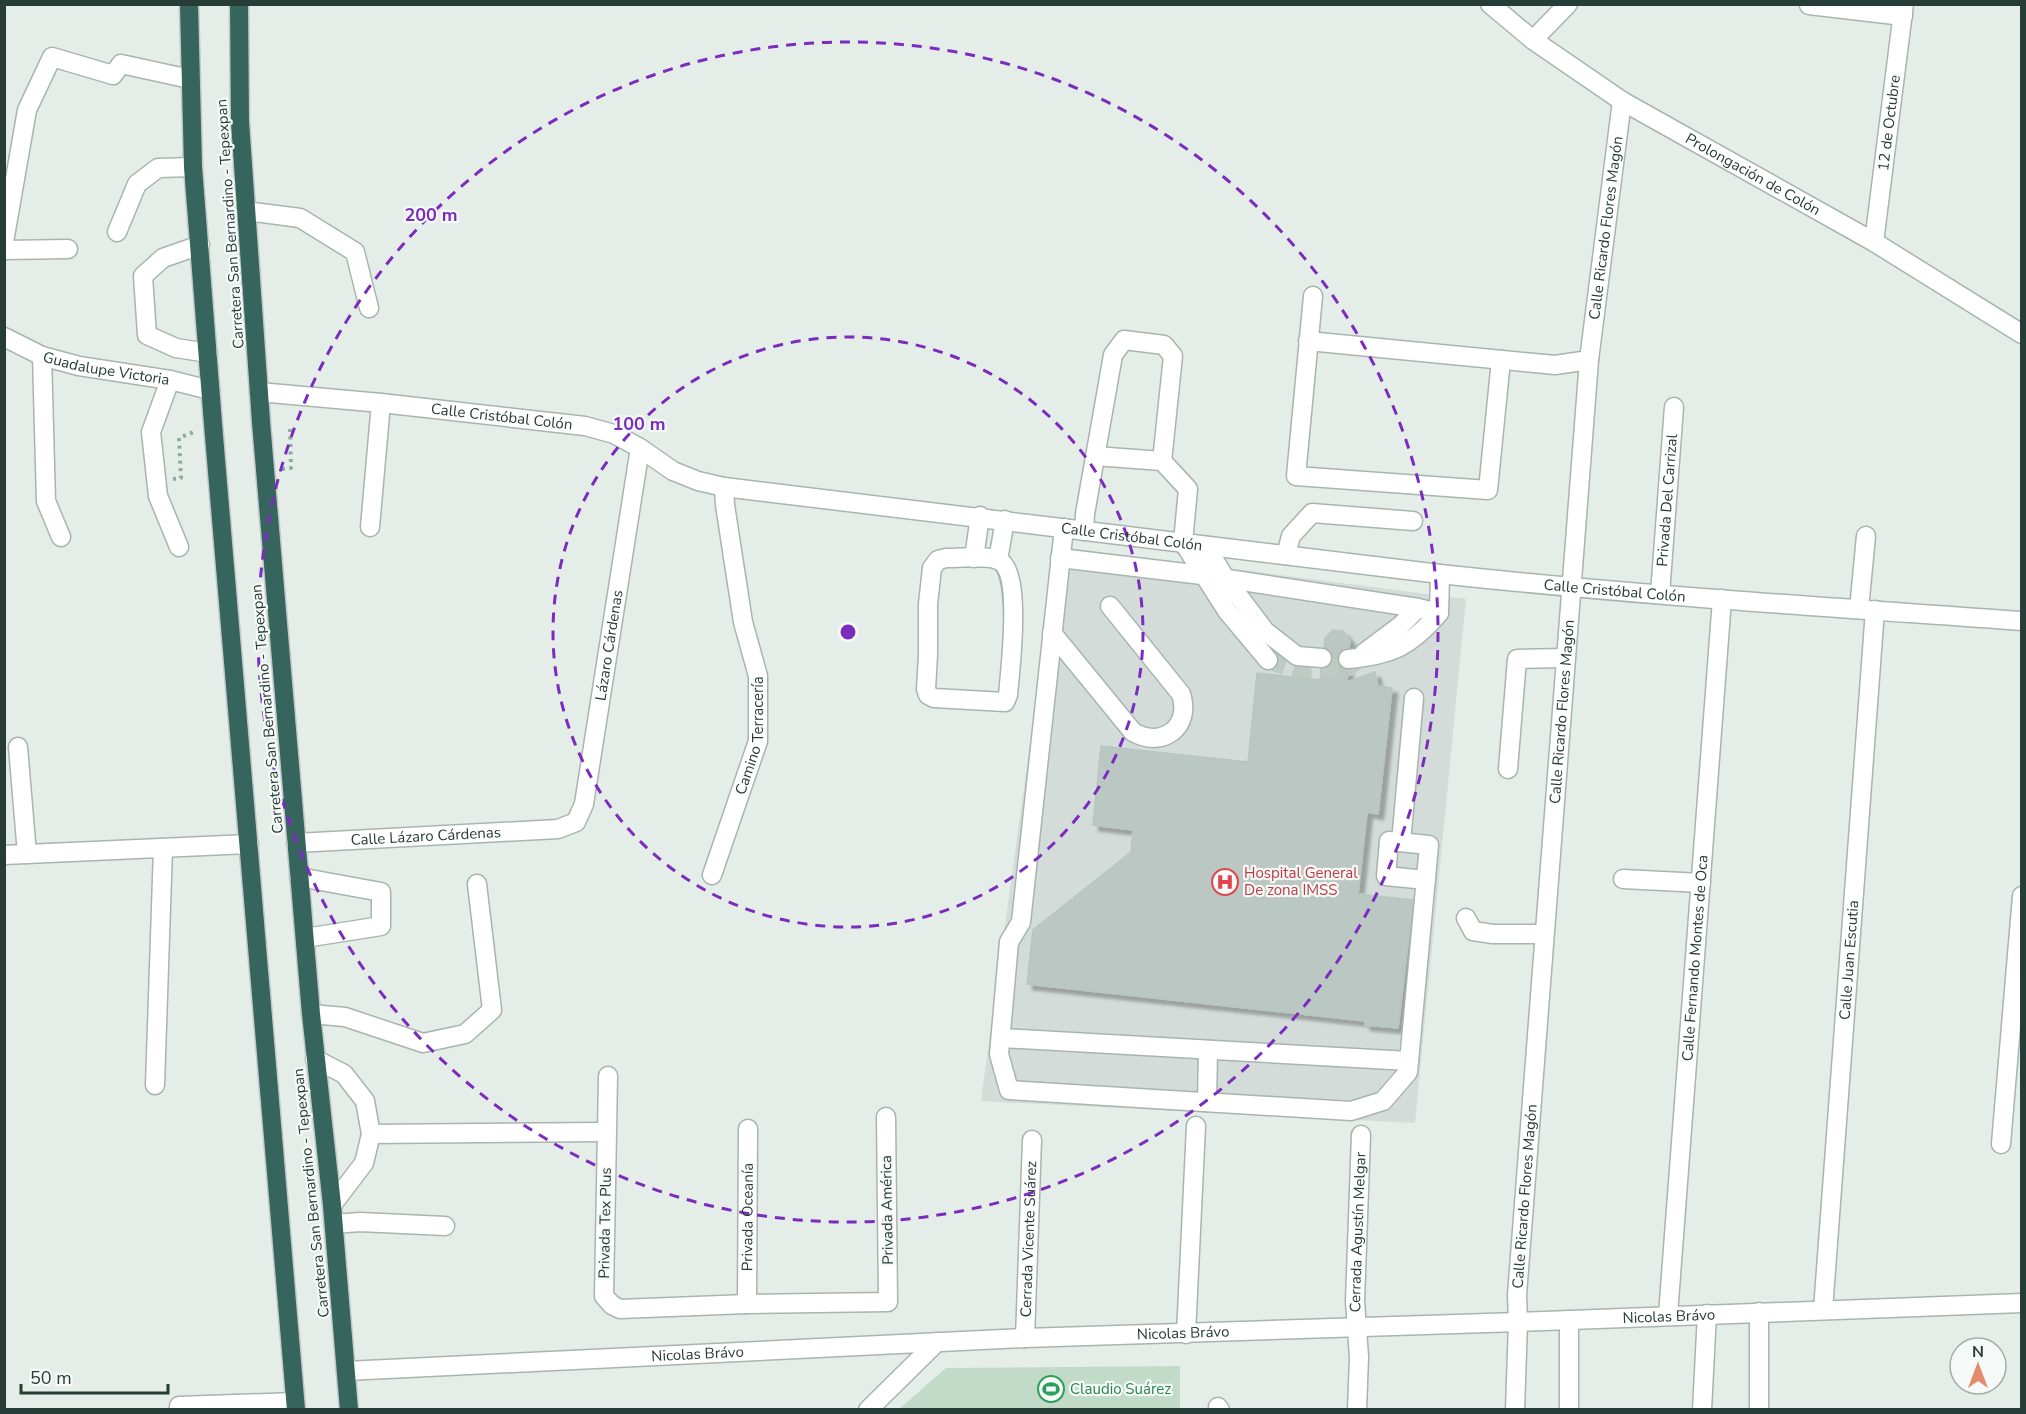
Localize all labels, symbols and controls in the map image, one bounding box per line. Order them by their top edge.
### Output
street label: 12 de Octubre [1873,74,1905,172]
street label: Carretera San Bernardino - Tepexpan [211,98,249,350]
street label: Prolongación de Colón [1682,128,1824,220]
street label: Calle Ricardo Flores Magón [1584,135,1627,321]
text: 200 m [404,203,458,227]
street label: Guadalupe Victoria [41,347,171,390]
street label: Calle Cristóbal Colón [430,399,574,435]
text: 100 m [612,412,666,436]
street label: Privada Del Carrizal [1652,433,1682,567]
street label: Calle Cristóbal Colón [1060,518,1204,556]
street label: Calle Cristóbal Colón [1543,575,1686,607]
street label: Carretera San Bernardino - Tepexpan [246,583,288,835]
street label: Lázaro Cárdenas [590,588,628,702]
street label: Calle Ricardo Flores Magón [1545,619,1579,805]
centre of rings [838,622,858,642]
street label: Camino Terracería [730,676,768,797]
street label: Calle Lázaro Cárdenas [350,822,501,850]
street label: Calle Fernando Montes de Oca [1677,854,1713,1062]
place label: Hospital General De zona IMSS [1244,863,1358,900]
hospital icon: Hospital General De zona IMSS [1210,867,1240,897]
street label: Calle Juan Escutia [1835,899,1863,1021]
street label: Carretera San Bernardino - Tepexpan [288,1068,334,1318]
street label: Calle Ricardo Flores Magón [1508,1103,1542,1289]
street label: Cerrada Agustín Melgar [1345,1151,1370,1313]
street label: Privada América [876,1155,898,1265]
street label: Cerrada Vicente Suárez [1016,1160,1041,1318]
street label: Privada Oceanía [737,1163,758,1271]
street label: Privada Tex Plus [594,1167,616,1279]
street label: Nicolas Brávo [1622,1305,1715,1328]
street label: Nicolas Brávo [1137,1321,1230,1344]
north arrow [1948,1336,2008,1396]
text: N [1972,1341,1984,1363]
street label: Nicolas Brávo [651,1342,744,1366]
scale bar [21,1357,168,1395]
text: 50 m [30,1366,72,1390]
sports icon: Claudio Suárez [1036,1374,1066,1404]
place label: Claudio Suárez [1070,1379,1171,1399]

